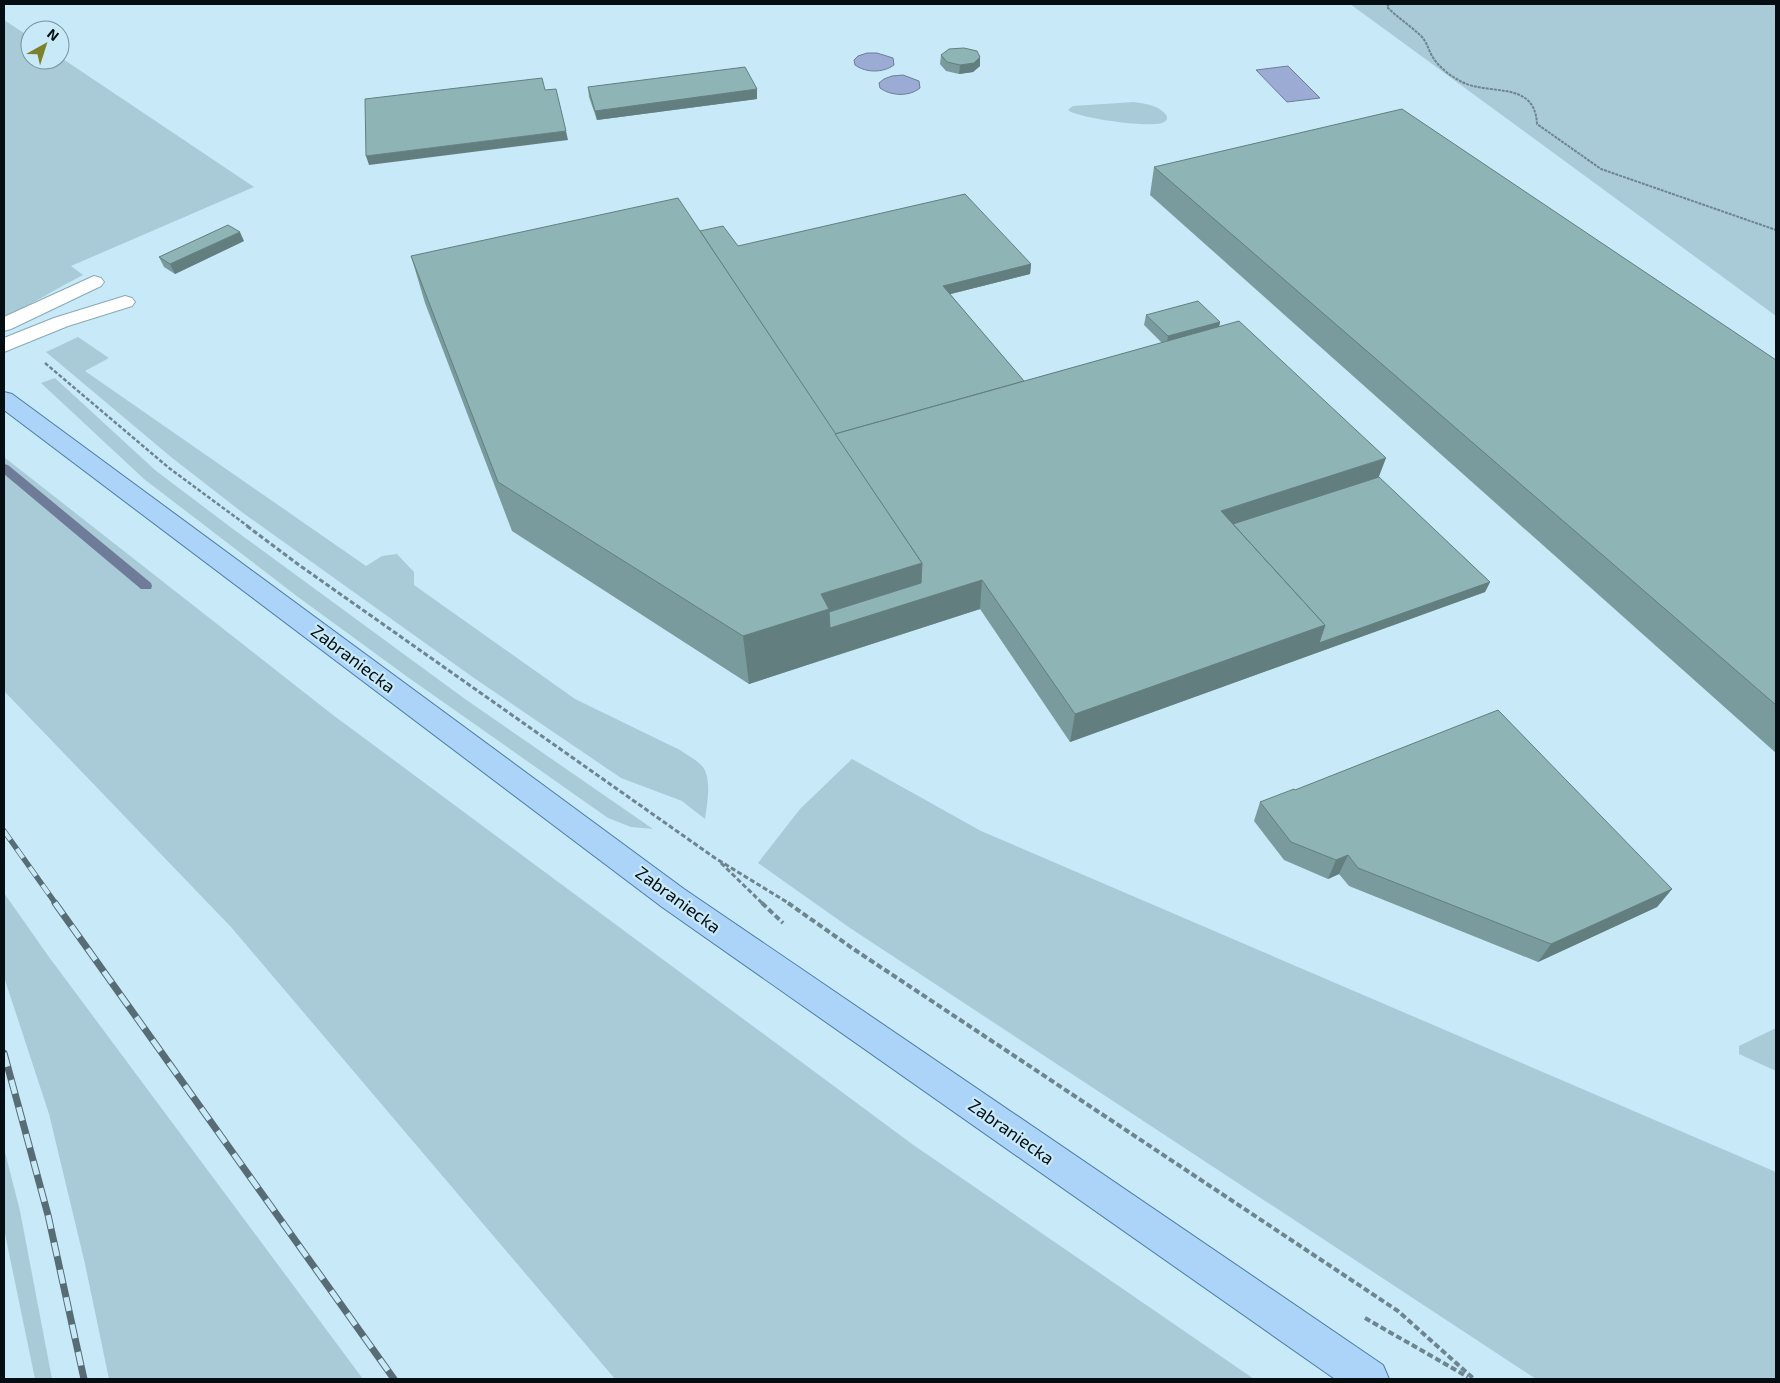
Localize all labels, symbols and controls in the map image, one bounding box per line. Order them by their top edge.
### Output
north arrow [20,20,70,70]
text: N [44,25,63,44]
street label: Zabraniecka [307,619,400,697]
street label: Zabraniecka [632,861,725,937]
street label: Zabraniecka [964,1094,1059,1169]

